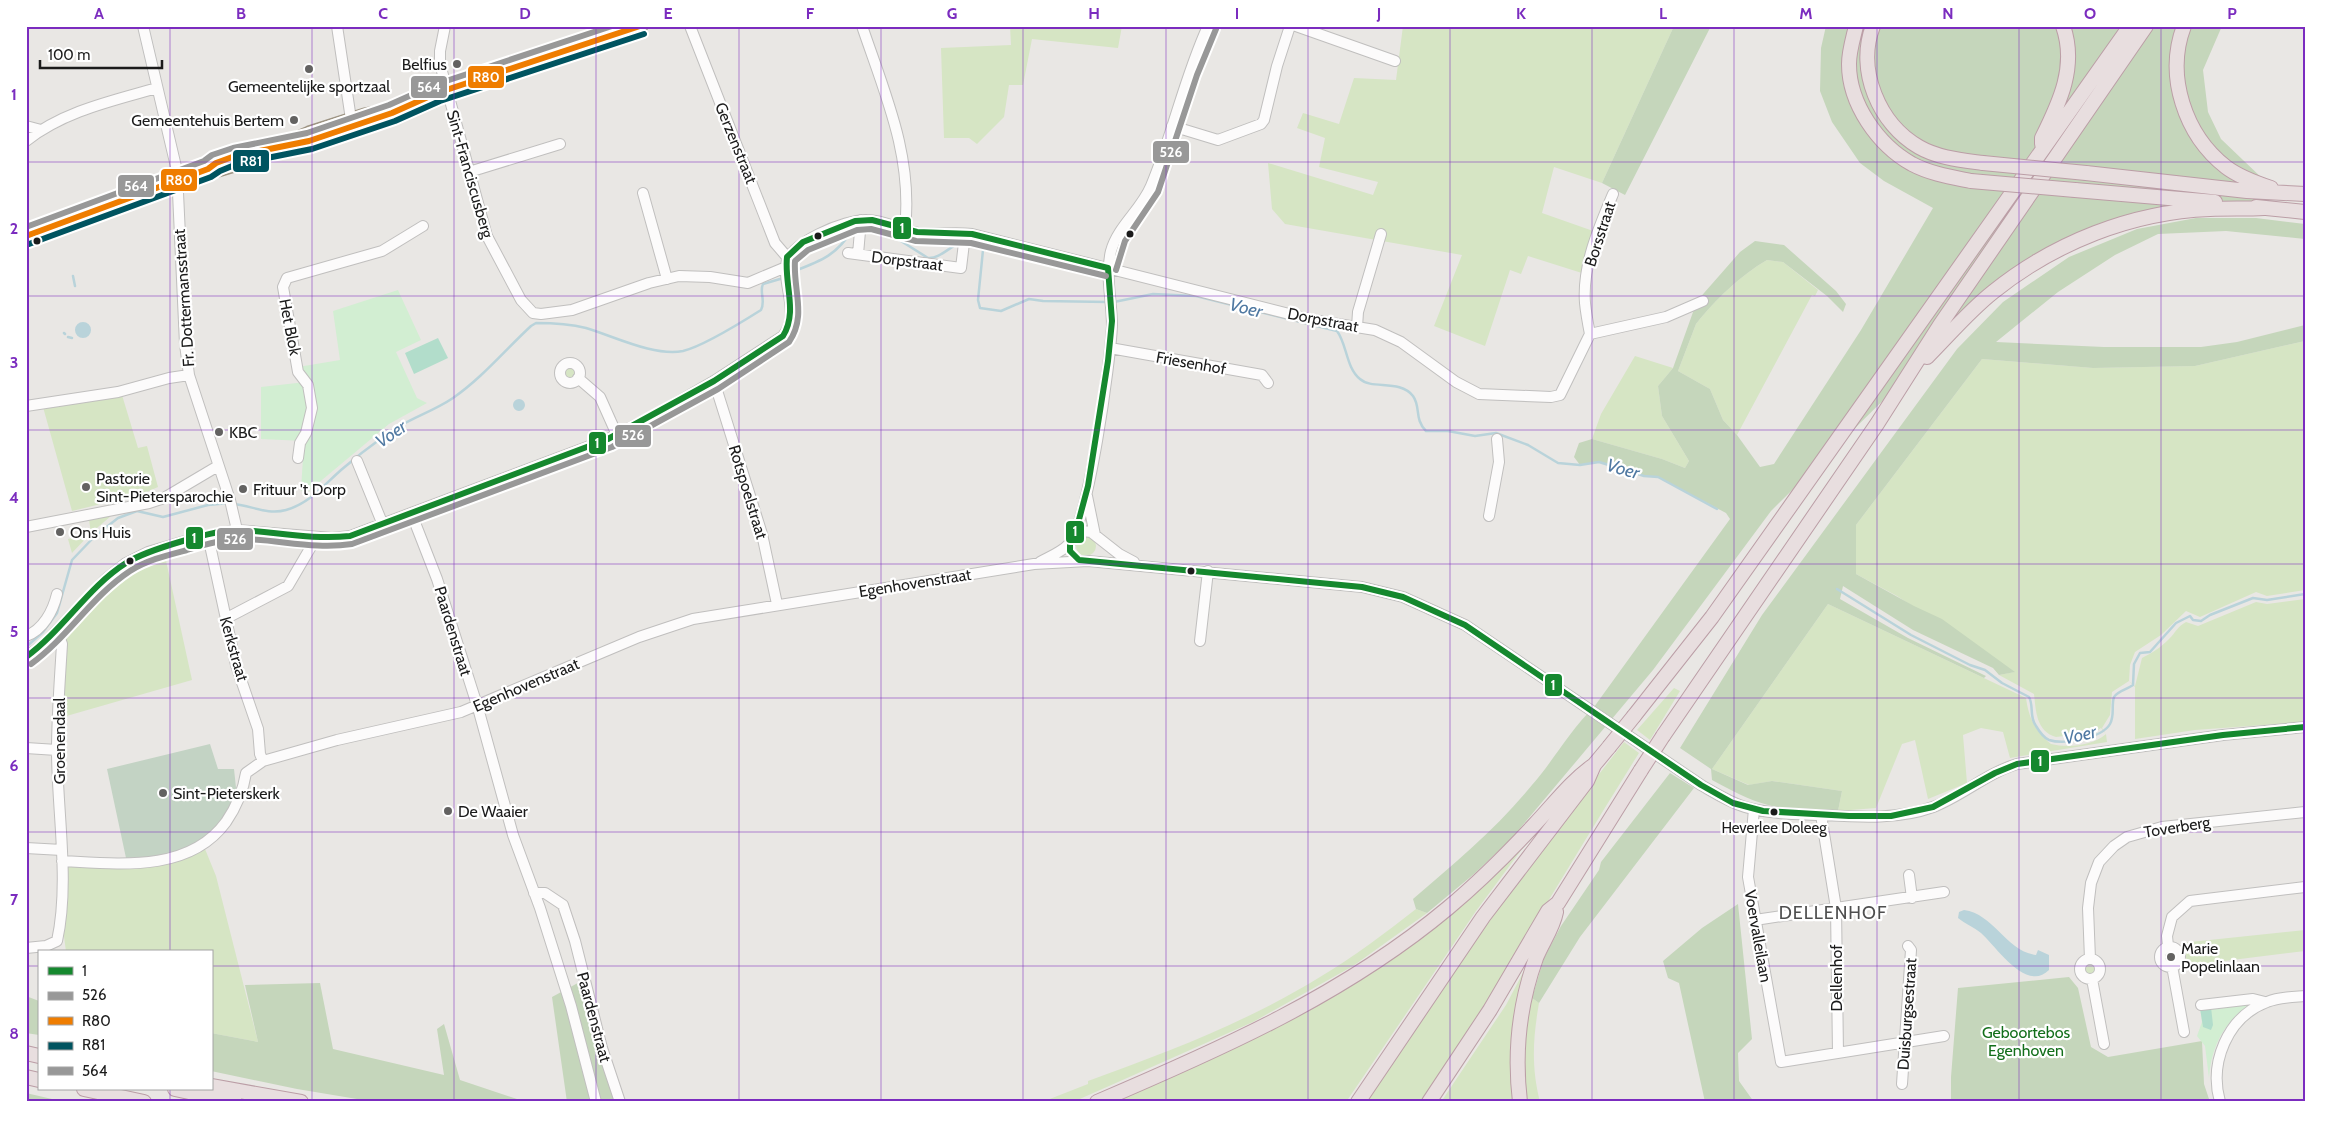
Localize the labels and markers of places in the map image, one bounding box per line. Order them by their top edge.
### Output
place label: Belfius [402,55,447,74]
marker: Belfius [451,58,463,70]
marker: Gemeentelijke sportzaal [303,63,315,75]
place label: Gemeentelijke sportzaal [228,77,390,96]
place label: Gemeentehuis Bertem [131,111,284,130]
marker: Gemeentehuis Bertem [288,114,300,126]
unlabelled marker [1125,229,1135,239]
unlabelled marker [813,231,823,241]
unlabelled marker [32,236,42,246]
place label: KBC [229,423,258,442]
marker: KBC [213,426,225,438]
place label: Pastorie Sint-Pietersparochie [96,469,233,506]
place label: Frituur 't Dorp [253,480,346,499]
marker: Pastorie Sint-Pietersparochie [80,481,92,493]
marker: Frituur 't Dorp [237,483,249,495]
place label: Ons Huis [70,523,131,542]
marker: Ons Huis [54,526,66,538]
unlabelled marker [125,556,135,566]
unlabelled marker [1186,566,1196,576]
place label: Sint-Pieterskerk [173,784,281,803]
marker: Sint-Pieterskerk [157,787,169,799]
place label: De Waaier [458,802,529,821]
marker: De Waaier [442,805,454,817]
marker: Heverlee Doleeg [1769,807,1779,817]
place label: Heverlee Doleeg [1721,819,1827,837]
place label: Marie Popelinlaan [2181,939,2260,976]
marker: Marie Popelinlaan [2165,951,2177,963]

